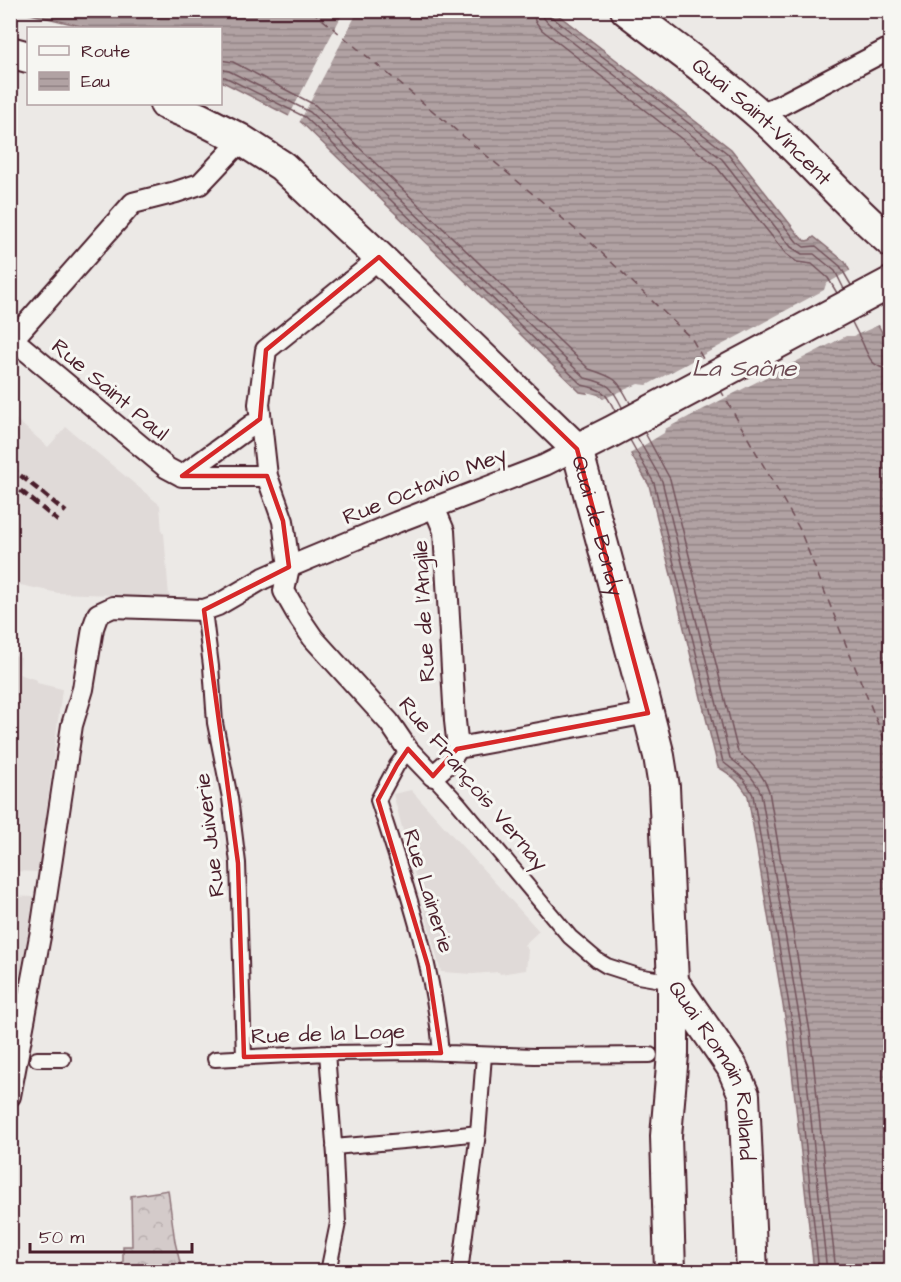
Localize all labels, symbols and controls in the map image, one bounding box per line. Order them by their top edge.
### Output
legend [27,27,222,105]
text: Route [81,39,130,64]
street label: Quai Saint-Vincent [685,50,839,193]
text: Eau [81,69,110,94]
street label: Rue Saint Paul [45,332,175,448]
water label: La Saône [692,352,797,386]
street label: Rue Octavio Mey [338,439,512,534]
street label: Quai de Bondy [564,452,632,600]
street label: Rue de l'Angile [405,539,444,683]
street label: Rue François Vernay [390,690,555,878]
street label: Rue Juiverie [187,771,233,899]
street label: Rue Lainerie [395,825,462,957]
street label: Quai Romain Rolland [661,974,762,1161]
street label: Rue de la Loge [251,1016,406,1053]
scale bar [30,1216,192,1254]
text: 50 m [39,1225,84,1250]

